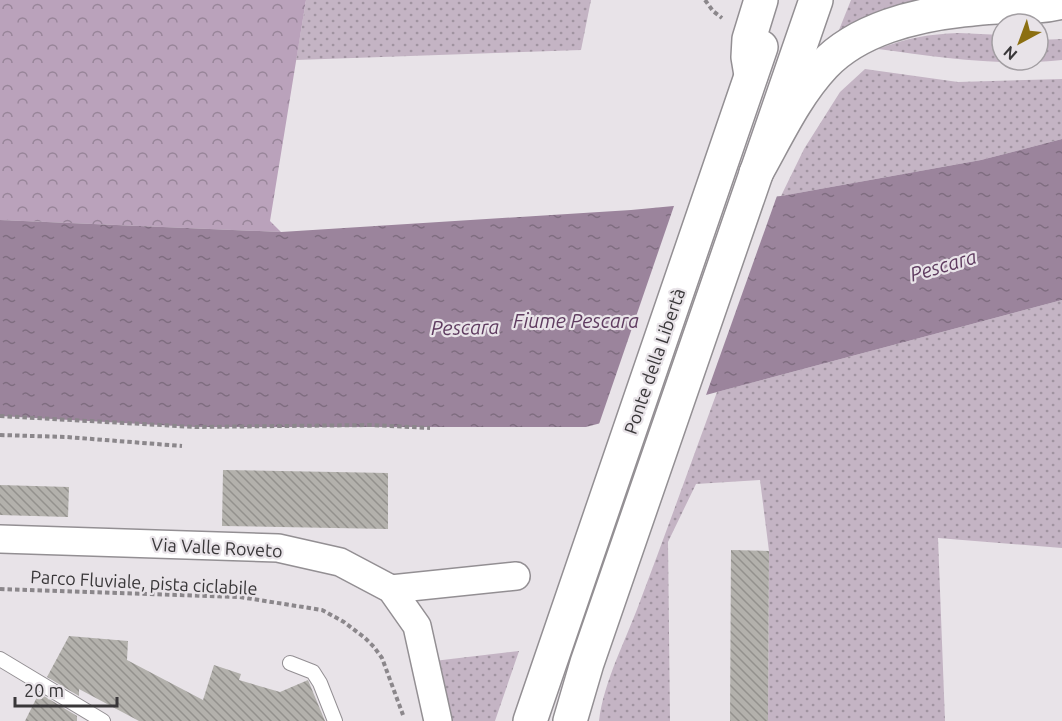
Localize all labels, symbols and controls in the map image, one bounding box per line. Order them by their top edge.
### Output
north arrow [990,12,1050,72]
text: N [1000,43,1021,64]
water label: Pescara [907,244,979,285]
street label: Ponte della Libertà [620,285,688,437]
water label: Fiume Pescara [513,309,639,332]
water label: Pescara [431,315,500,339]
street label: Via Valle Roveto [151,534,283,560]
street label: Parco Fluviale, pista ciclabile [30,566,258,598]
scale bar [15,670,117,708]
text: 20 m [24,680,64,700]

